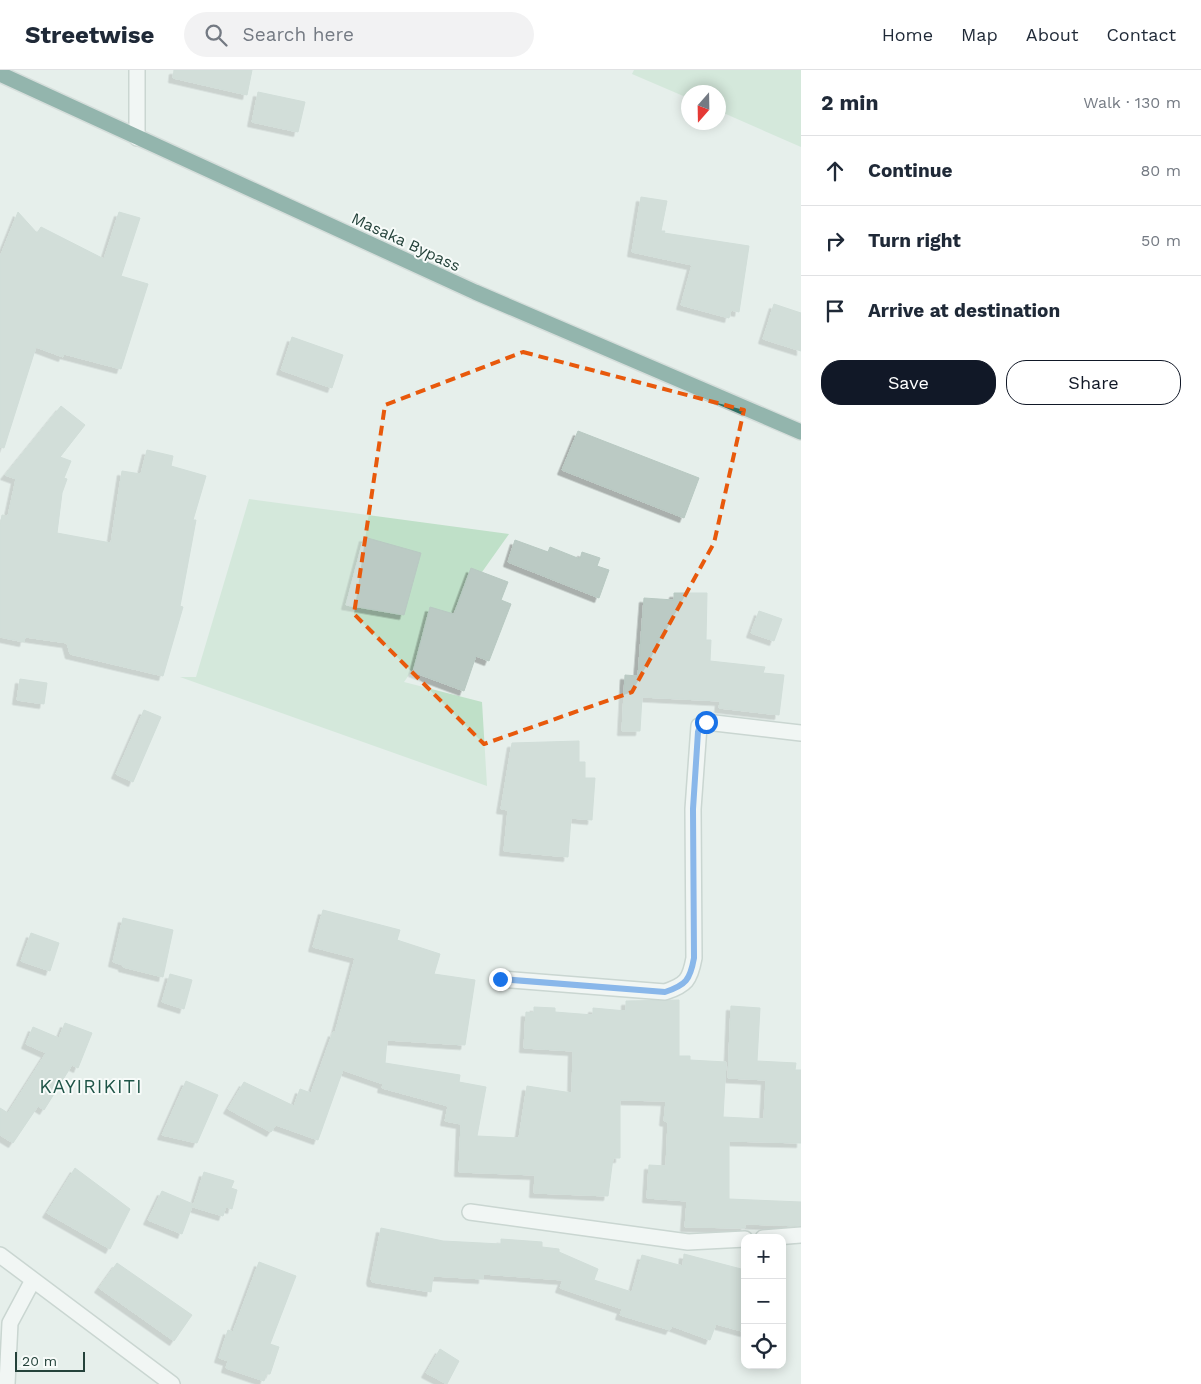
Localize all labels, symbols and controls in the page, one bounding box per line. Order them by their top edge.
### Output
search box [184,12,534,57]
text: Streetwise [25,21,154,49]
icon: search [202,21,230,49]
text: Search here [242,23,354,46]
text: Home [882,24,933,45]
text: Map [961,24,998,45]
text: About [1026,24,1078,45]
text: Contact [1106,24,1176,45]
north arrow [681,85,726,130]
text: 2 min [821,90,878,115]
text: Walk · 130 m [1083,93,1181,112]
icon: ahead [821,157,849,185]
text: Continue [868,159,952,182]
text: 80 m [1140,161,1181,180]
street label: Masaka Bypass [349,208,463,276]
icon: right [821,227,849,255]
text: Turn right [868,229,961,252]
text: 50 m [1141,231,1181,250]
icon: arrive [821,297,849,325]
text: Arrive at destination [868,299,1060,322]
button: Save [821,360,996,405]
button: Share [1006,360,1181,405]
route start [695,711,718,734]
route end [489,968,512,991]
district label: KAYIRIKITI [39,1075,143,1098]
map controls [741,1234,786,1369]
button: + [741,1234,786,1279]
button: − [741,1279,786,1324]
button: locate [741,1324,786,1369]
scale bar [15,1349,85,1372]
text: 20 m [22,1353,57,1369]

